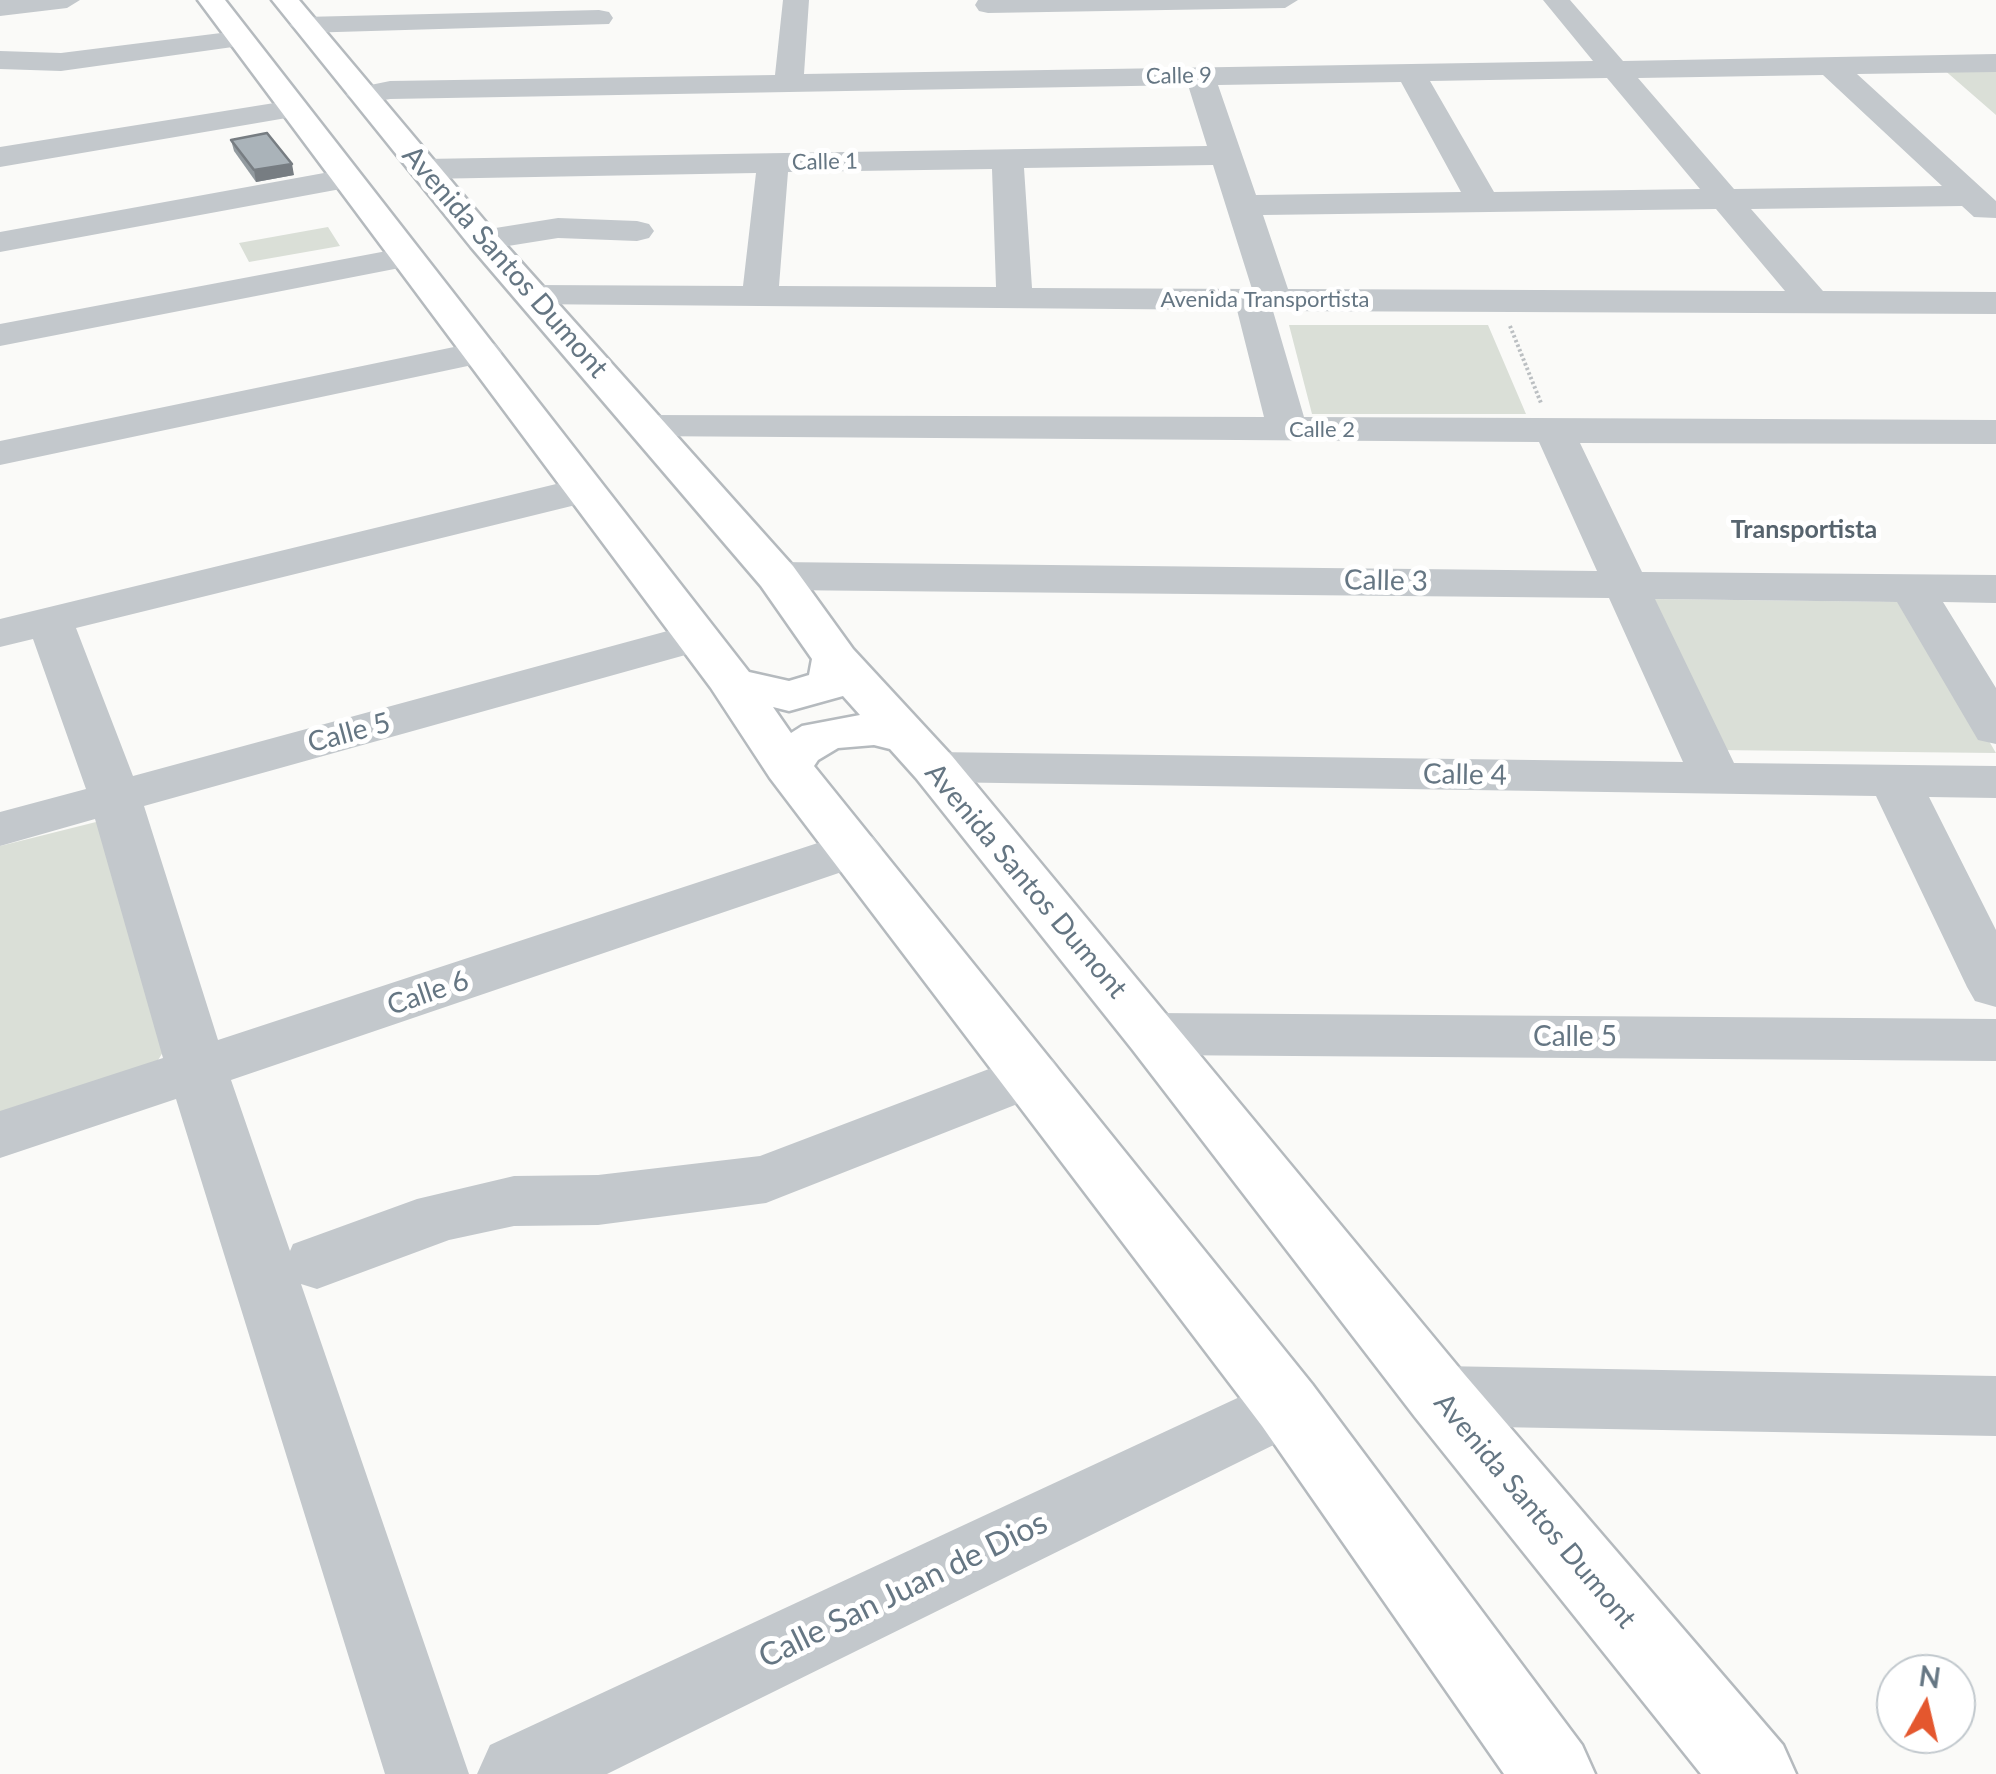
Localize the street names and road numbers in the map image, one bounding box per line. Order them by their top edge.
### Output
street label: Calle 9 [1146,62,1212,90]
street label: Avenida Santos Dumont [395,139,615,385]
street label: Calle 1 [792,148,858,176]
street label: Avenida Transportista [1161,287,1369,313]
street label: Calle 2 [1289,417,1355,443]
street label: Calle 3 [1344,563,1428,599]
street label: Calle 5 [304,706,394,760]
street label: Avenida Santos Dumont [918,757,1134,1005]
street label: Calle 4 [1423,757,1507,793]
street label: Calle 6 [383,963,473,1023]
street label: Calle 5 [1533,1020,1617,1054]
street label: Avenida Santos Dumont [1427,1387,1643,1635]
street label: Calle San Juan de Dios [753,1503,1053,1677]

